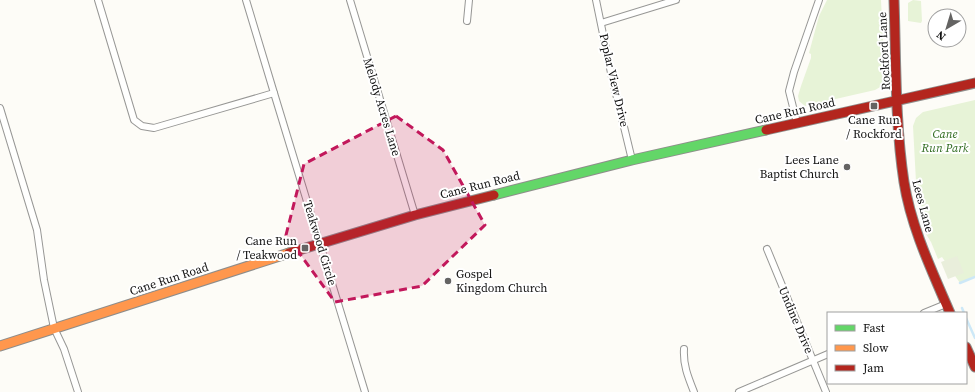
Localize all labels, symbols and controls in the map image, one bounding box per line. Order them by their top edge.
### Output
north arrow [927,8,967,48]
street label: Rockford Lane [874,11,894,91]
text: N [933,27,949,44]
street label: Poplar View Drive [595,32,633,128]
street label: Melody Acres Lane [359,56,405,158]
street label: Cane Run Road [753,94,837,128]
marker: Cane Run / Rockford [869,101,879,111]
place label: Cane Run / Rockford [846,112,902,142]
park label: Cane Run Park [920,126,969,156]
place label: Lees Lane Baptist Church [760,152,839,182]
marker: Lees Lane Baptist Church [842,162,852,172]
street label: Cane Run Road [438,167,522,203]
street label: Lees Lane [908,178,938,234]
street label: Teakwood Circle [299,198,341,288]
place label: Cane Run / Teakwood [236,233,297,263]
marker: Cane Run / Teakwood [300,243,310,253]
street label: Cane Run Road [128,259,211,299]
place label: Gospel Kingdom Church [456,266,548,296]
marker: Gospel Kingdom Church [443,276,453,286]
street label: Undine Drive [775,284,817,356]
legend [827,312,967,384]
text: Fast [863,320,885,336]
text: Slow [863,340,889,356]
text: Jam [862,360,884,376]

